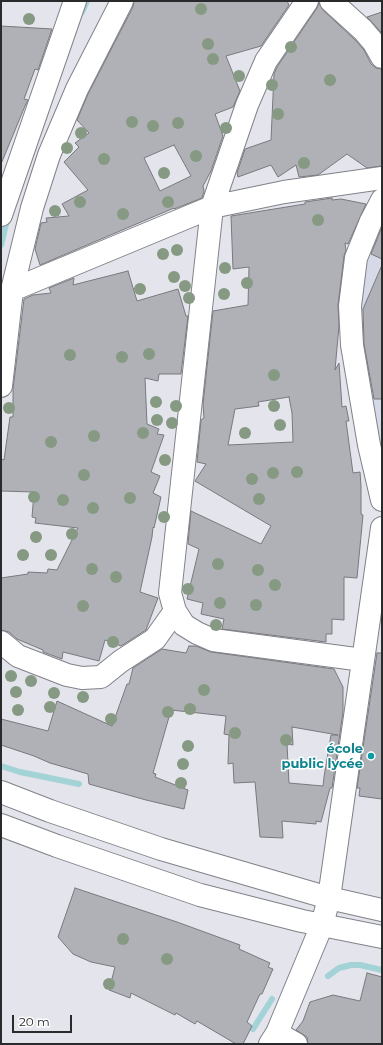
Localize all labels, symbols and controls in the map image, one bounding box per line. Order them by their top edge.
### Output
place label: école public lycée [281,741,363,772]
marker: école public lycée [366,751,376,761]
scale bar [14,1007,74,1033]
text: 20 m [19,1014,50,1029]

